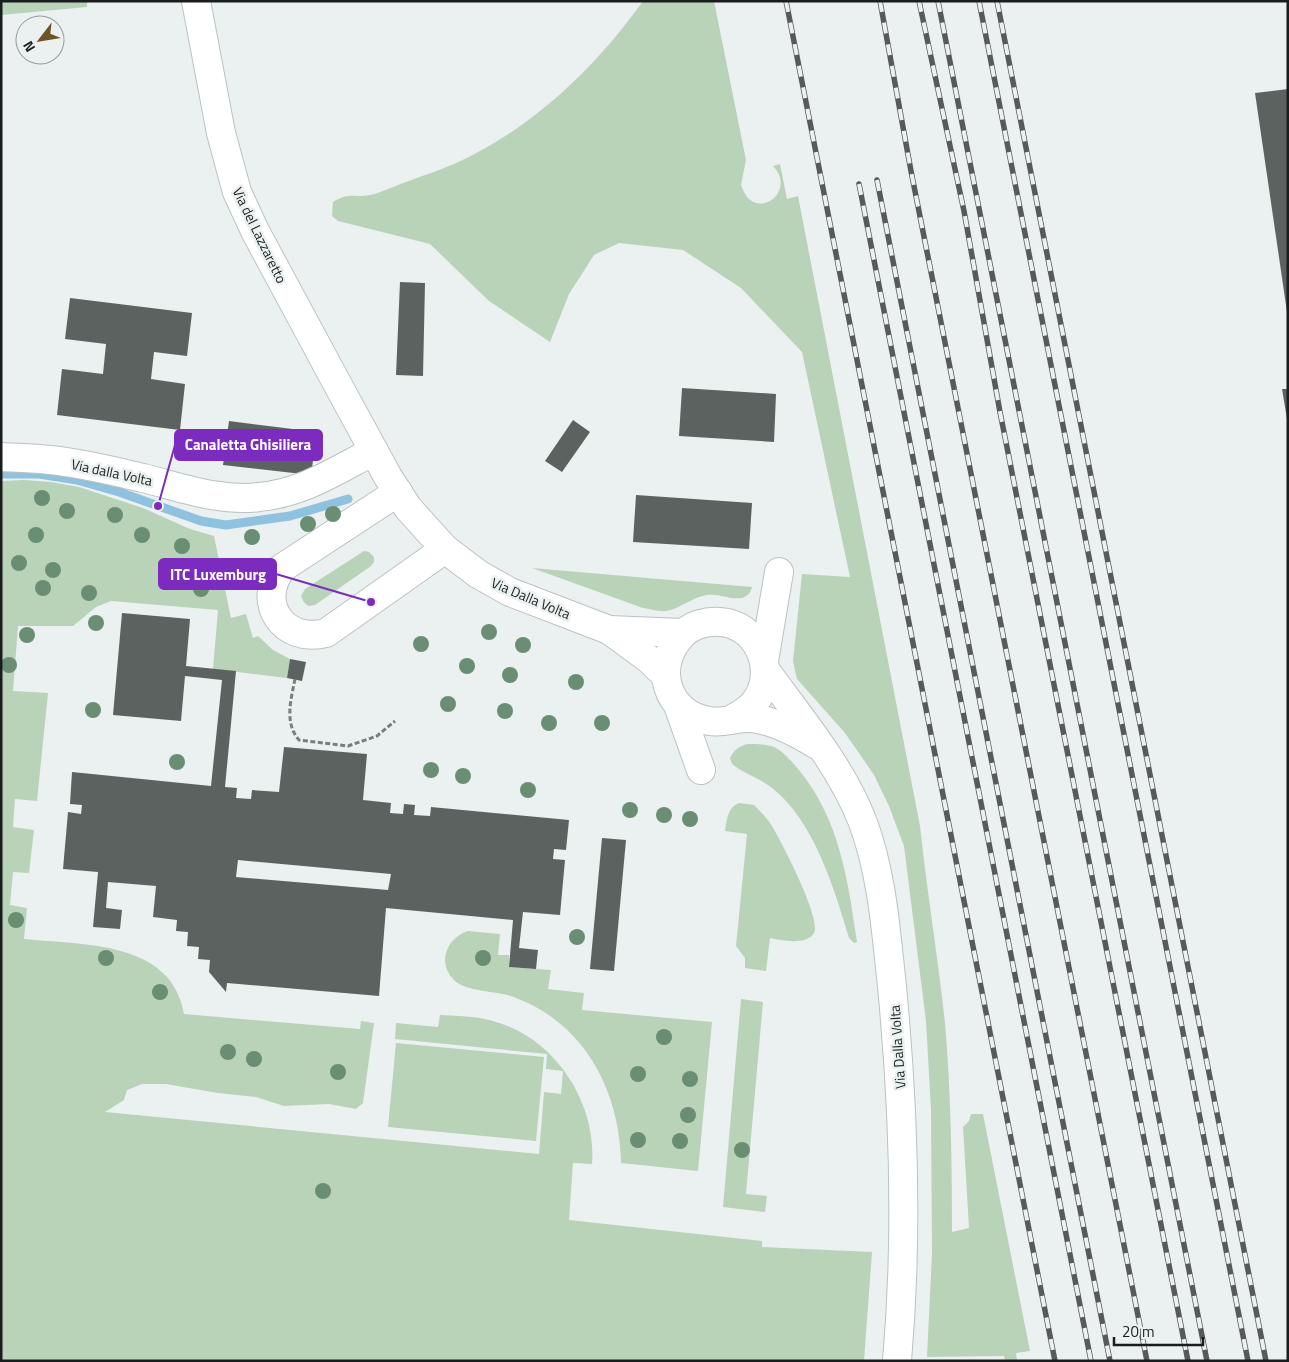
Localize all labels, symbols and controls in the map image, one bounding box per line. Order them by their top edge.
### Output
north arrow [15,15,65,65]
text: N [17,37,40,57]
street label: Via del Lazzaretto [228,183,292,287]
callout: Canaletta Ghisiliera [175,430,322,460]
text: Canaletta Ghisiliera [185,433,312,456]
street label: Via dalla Volta [69,453,155,491]
callout: ITC Luxemburg [159,559,276,589]
text: ITC Luxemburg [170,563,266,586]
street label: Via Dalla Volta [488,572,574,624]
street label: Via Dalla Volta [884,1004,910,1090]
scale bar [1114,1314,1203,1346]
text: 20 m [1122,1320,1155,1343]

